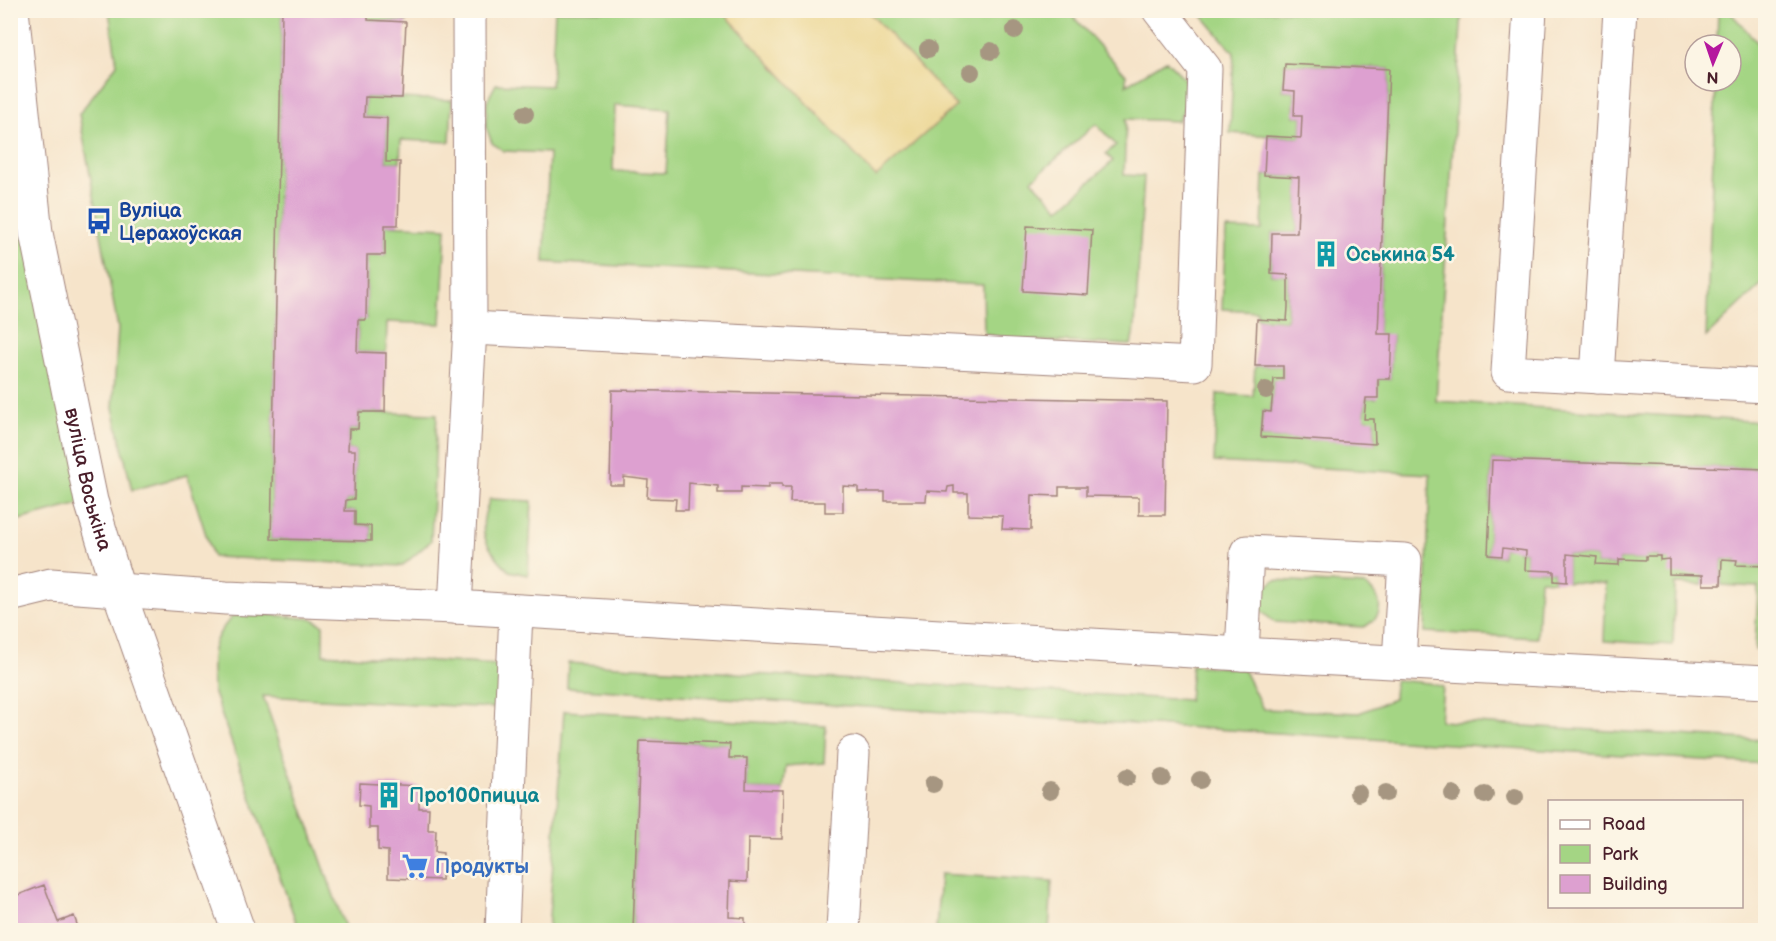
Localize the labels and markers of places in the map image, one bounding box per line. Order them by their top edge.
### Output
place label: Вуліца Церахоўская [119,199,242,246]
bus stop icon: Вуліца Церахоўская [84,206,114,236]
building icon: Оськина 54 [1311,239,1341,269]
place label: Оськина 54 [1346,243,1455,267]
building icon: Про100пицца [374,780,404,810]
place label: Про100пицца [409,784,540,808]
supermarket icon: Продукты [400,851,430,881]
place label: Продукты [435,855,529,879]

